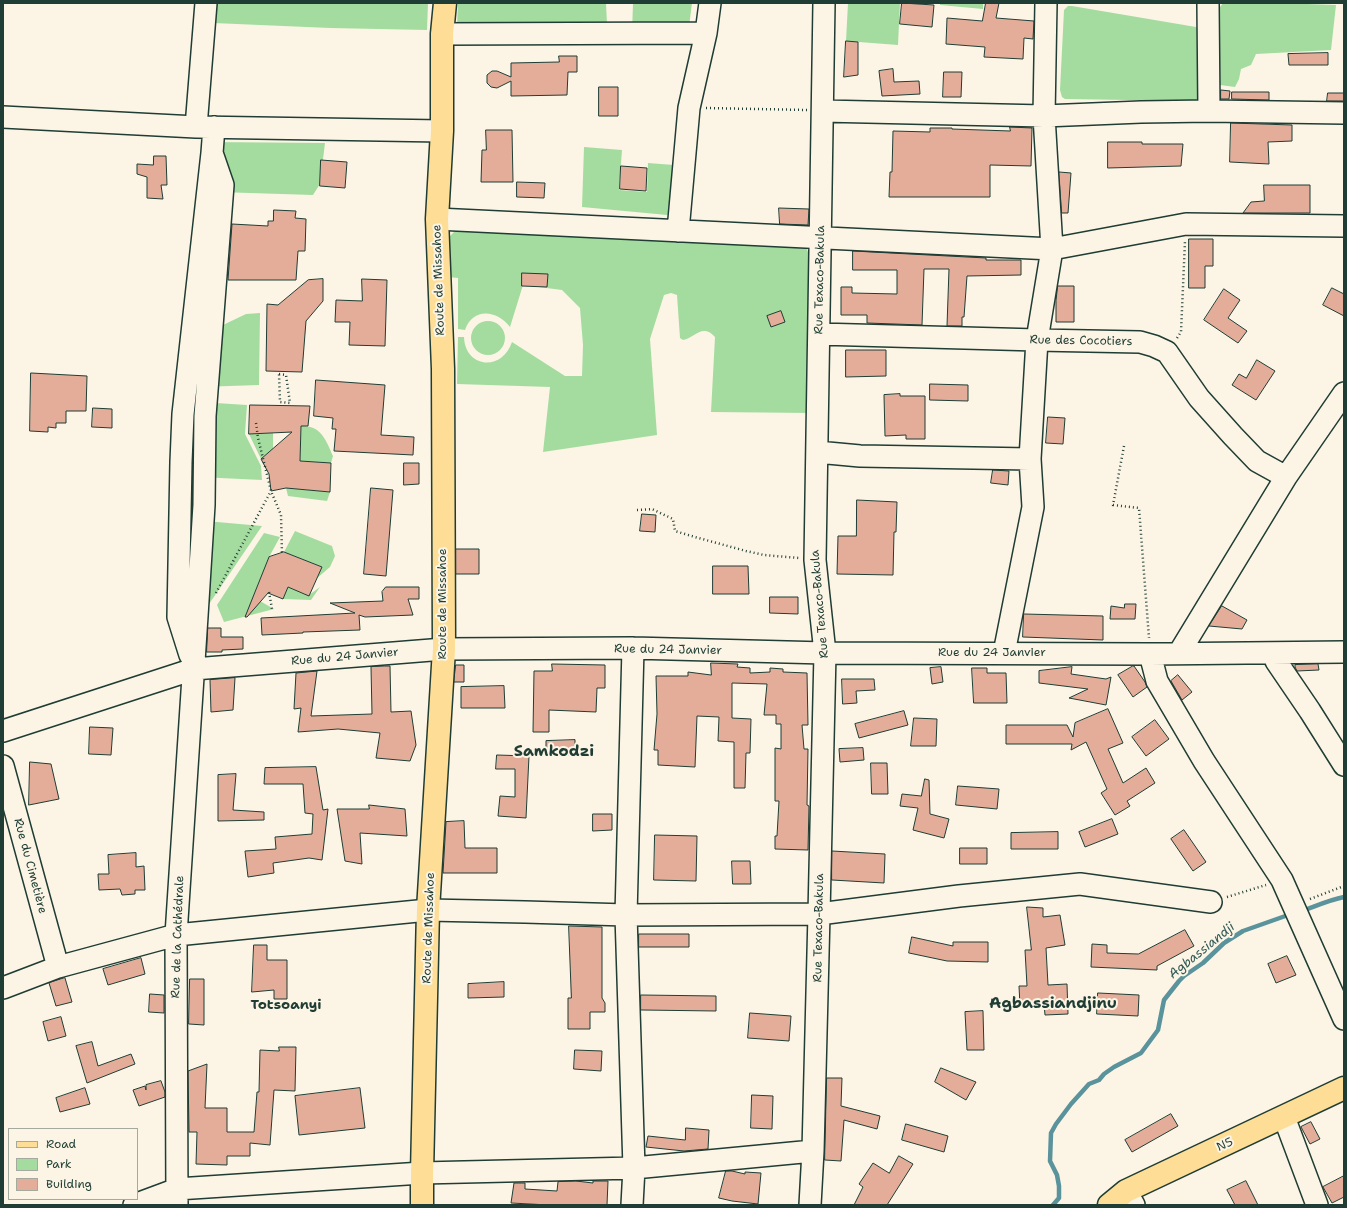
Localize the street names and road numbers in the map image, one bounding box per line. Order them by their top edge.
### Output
street label: Route de Missahoe [430,224,448,336]
street label: Rue Texaco-Bakula [812,225,828,335]
street label: Rue des Cocotiers [1029,333,1133,349]
street label: Route de Missahoe [436,548,450,660]
street label: Rue Texaco-Bakula [808,549,832,659]
street label: Rue du 24 Janvier [614,642,722,658]
street label: Rue du 24 Janvier [291,645,399,669]
street label: Rue du 24 Janvier [938,646,1046,660]
street label: Rue du Cimetière [10,817,50,915]
street label: Route de Missahoe [420,872,438,984]
street label: Rue Texaco-Bakula [811,873,827,983]
street label: Rue de la Cathédrale [169,875,187,999]
street label: N5 [1214,1135,1236,1155]

